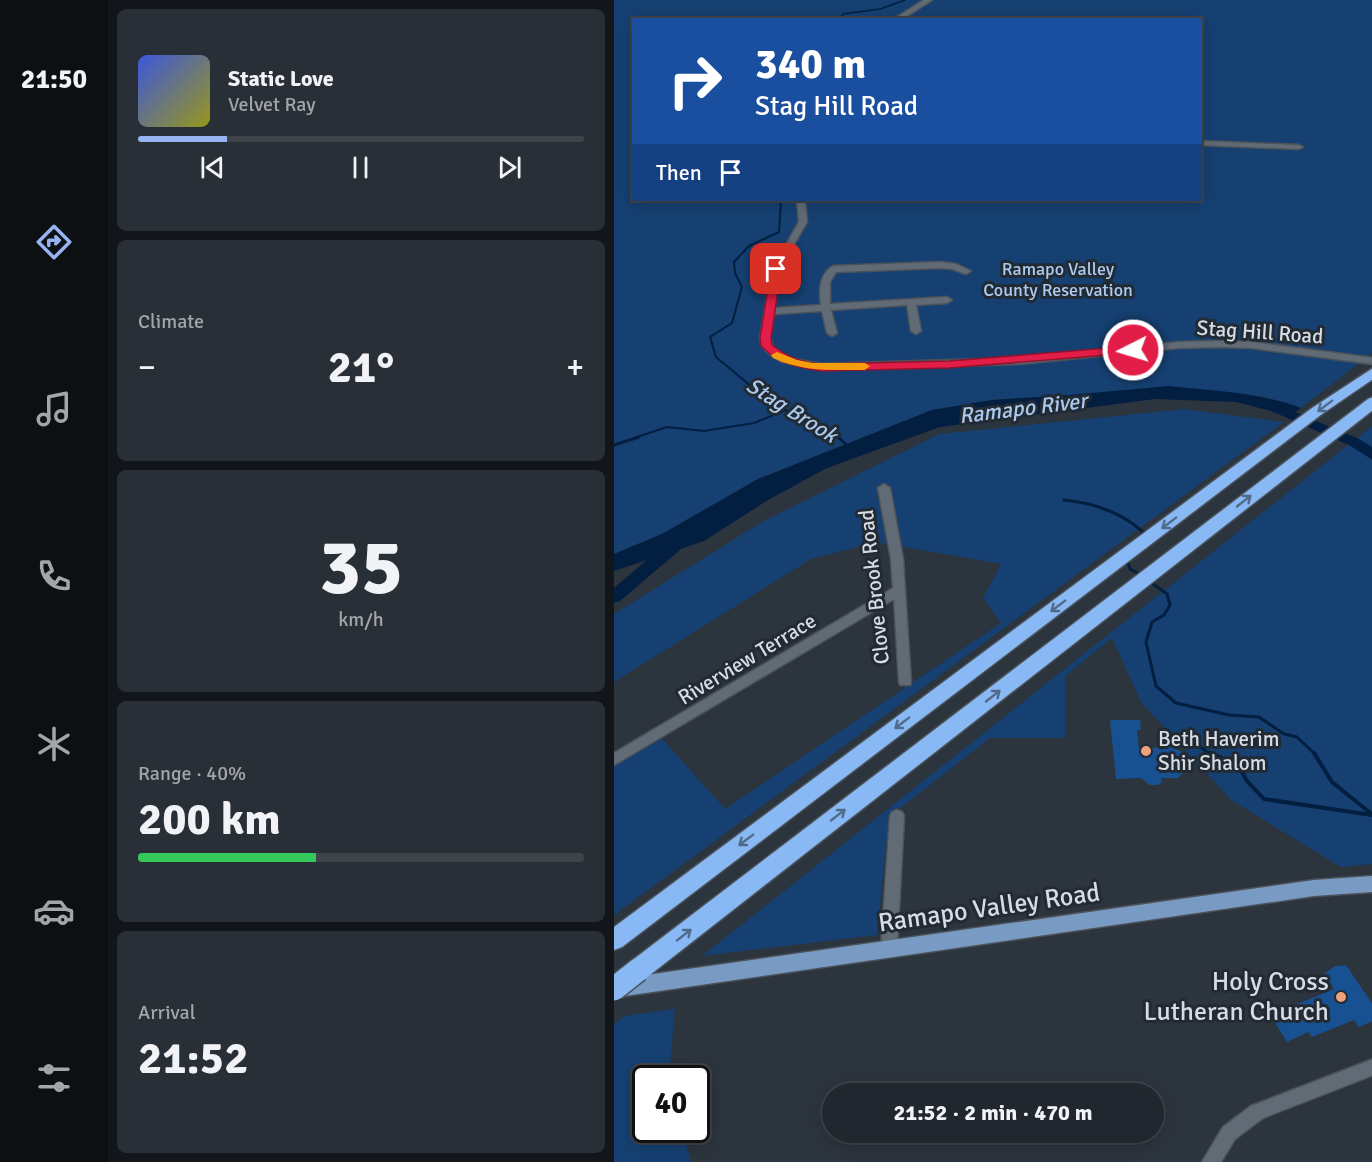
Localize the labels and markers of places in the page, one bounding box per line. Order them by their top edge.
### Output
pin [750,243,801,294]
place label: Beth Haverim Shir Shalom [1158,726,1279,776]
marker: Beth Haverim Shir Shalom [1139,744,1153,758]
place label: Holy Cross Lutheran Church [1144,966,1329,1028]
marker: Holy Cross Lutheran Church [1334,990,1348,1004]

